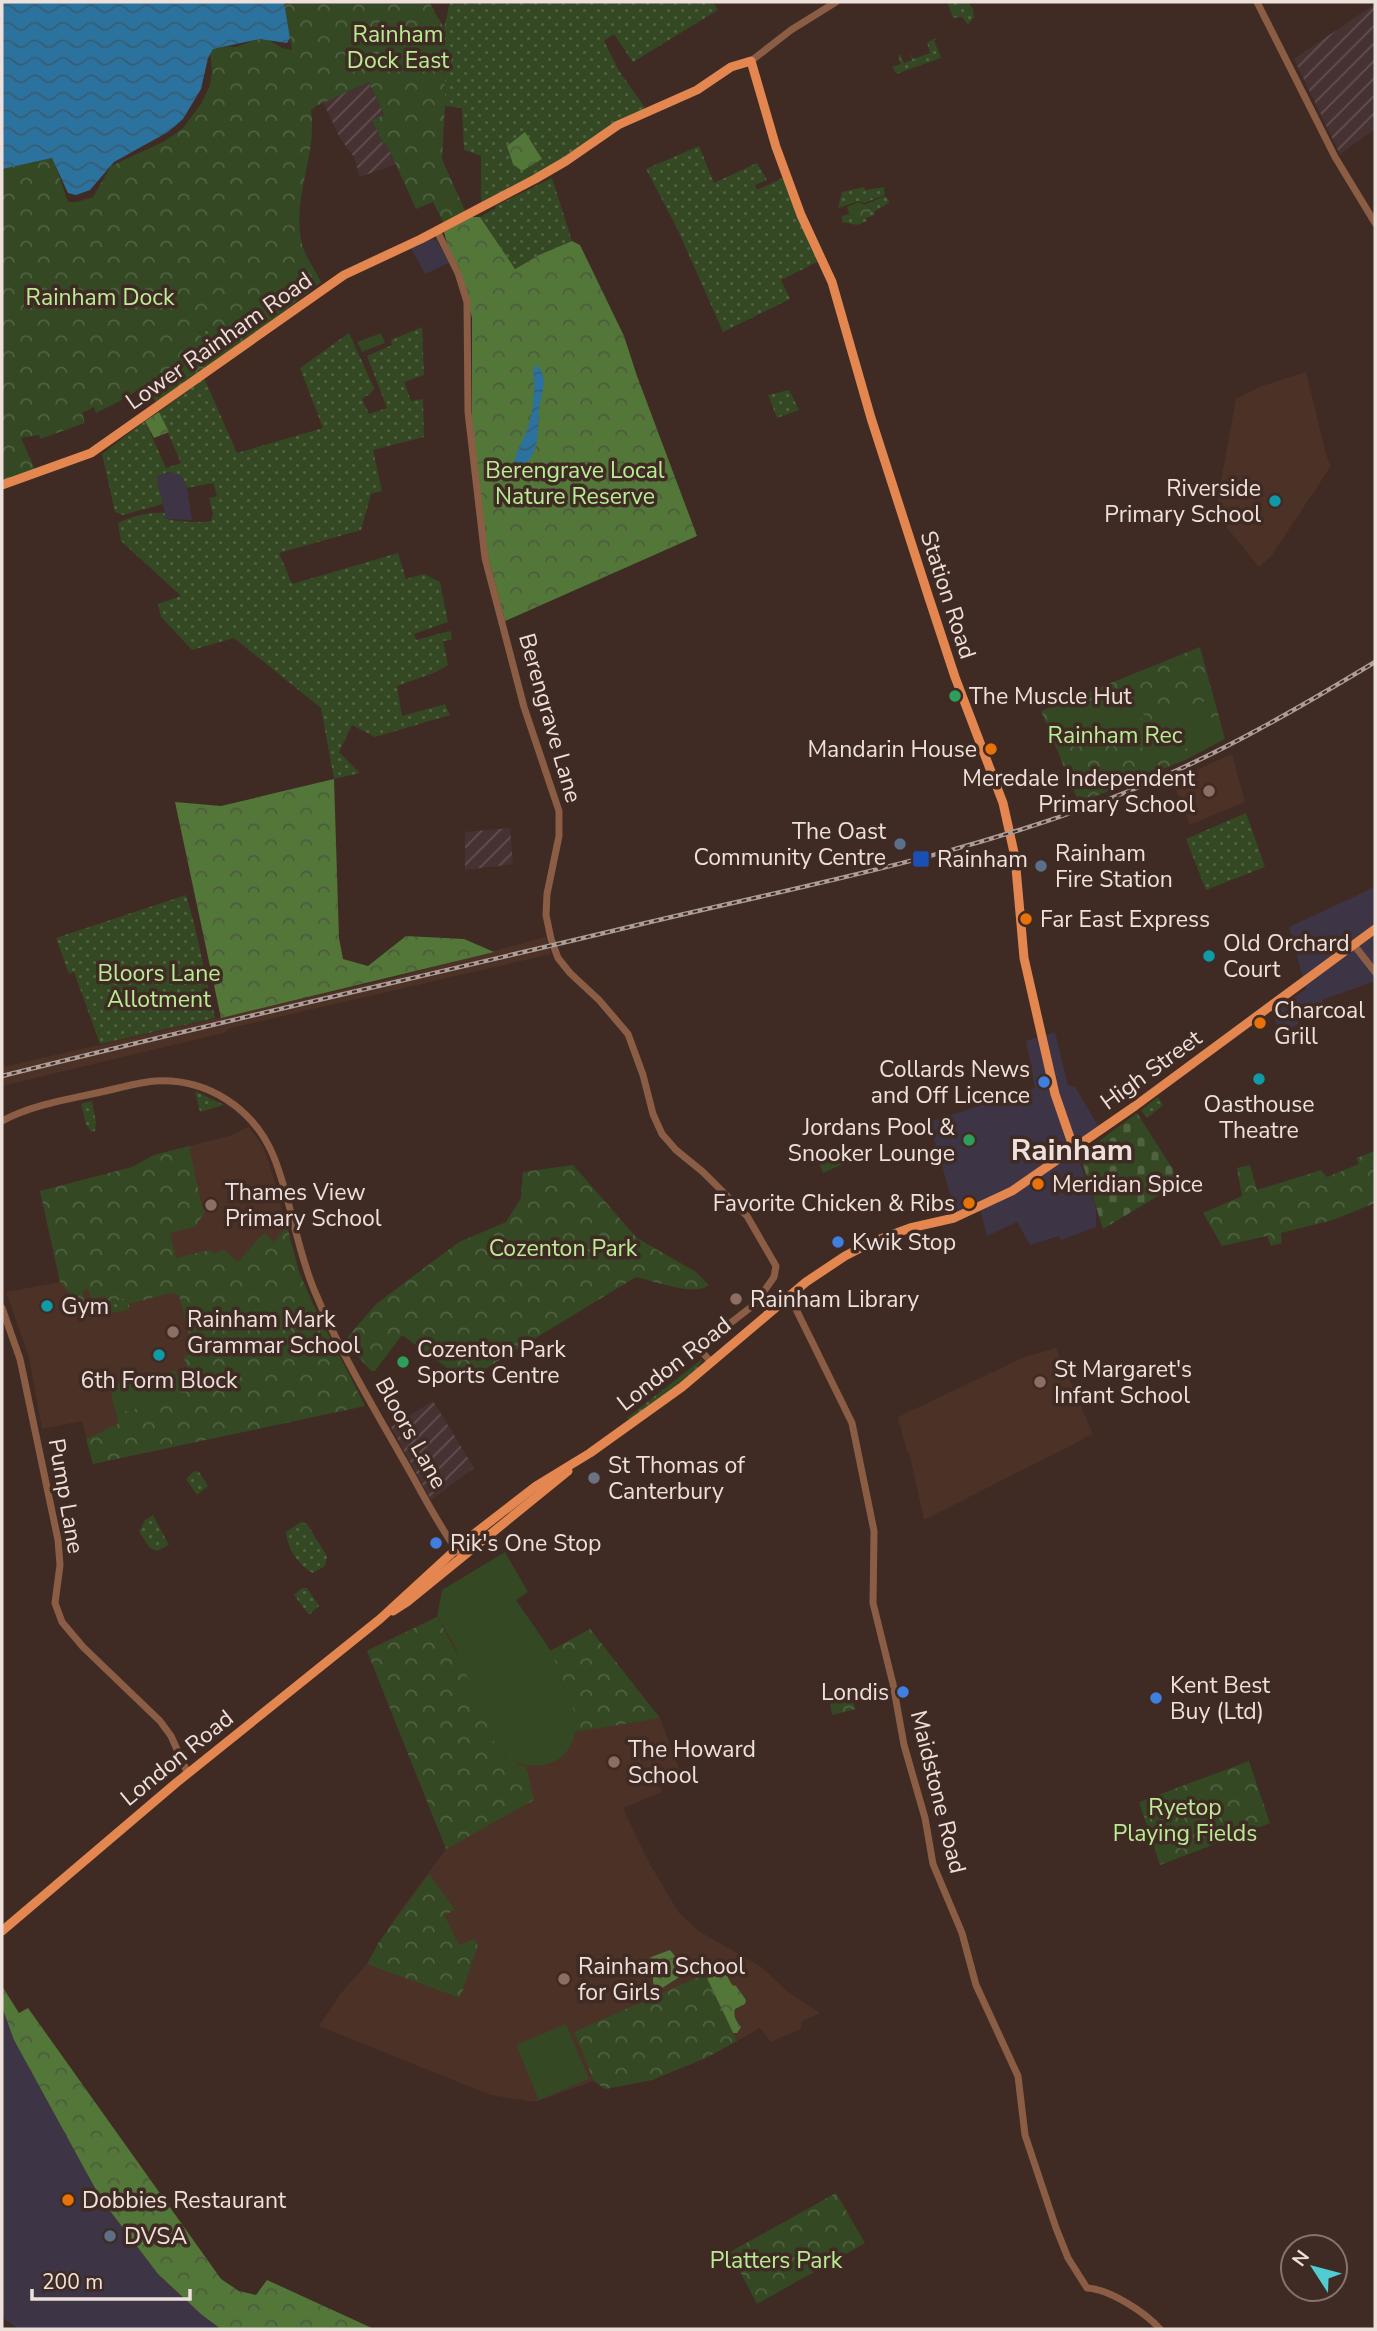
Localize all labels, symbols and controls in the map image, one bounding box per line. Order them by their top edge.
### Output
park label: Rainham Dock East [347,19,450,76]
street label: Lower Rainham Road [120,265,318,417]
park label: Rainham Dock [26,282,175,313]
park label: Berengrave Local Nature Reserve [485,455,665,512]
place label: Riverside Primary School [1104,473,1261,530]
marker: Riverside Primary School [1267,493,1283,509]
street label: Station Road [913,527,983,663]
street label: Berengrave Lane [511,630,589,806]
place label: The Muscle Hut [969,681,1133,712]
marker: The Muscle Hut [947,688,963,704]
park label: Rainham Rec [1048,720,1183,751]
place label: Mandarin House [807,734,977,765]
marker: Mandarin House [983,741,999,757]
place label: Meredale Independent Primary School [962,763,1196,820]
marker: Meredale Independent Primary School [1201,783,1217,799]
place label: The Oast Community Centre [694,816,887,873]
marker: The Oast Community Centre [892,836,908,852]
place label: Rainham Fire Station [1055,838,1173,895]
place label: Rainham [937,844,1028,875]
marker: Rainham [911,849,931,869]
marker: Rainham Fire Station [1033,858,1049,874]
place label: Far East Express [1040,904,1210,935]
marker: Far East Express [1018,911,1034,927]
place label: Old Orchard Court [1223,928,1350,985]
marker: Old Orchard Court [1201,948,1217,964]
park label: Bloors Lane Allotment [98,958,220,1015]
place label: Charcoal Grill [1274,995,1365,1052]
marker: Charcoal Grill [1252,1015,1268,1031]
street label: High Street [1094,1022,1209,1117]
place label: Collards News and Off Licence [871,1054,1030,1111]
marker: Oasthouse Theatre [1251,1071,1267,1087]
marker: Collards News and Off Licence [1036,1074,1052,1090]
place label: Oasthouse Theatre [1204,1089,1314,1146]
place label: Jordans Pool & Snooker Lounge [788,1112,955,1169]
district label: Rainham [1011,1130,1133,1171]
marker: Jordans Pool & Snooker Lounge [961,1132,977,1148]
place label: Meridian Spice [1052,1169,1203,1200]
marker: Meridian Spice [1030,1176,1046,1192]
place label: Thames View Primary School [225,1177,382,1234]
place label: Favorite Chicken & Ribs [713,1188,955,1219]
marker: Favorite Chicken & Ribs [961,1195,977,1211]
marker: Thames View Primary School [203,1197,219,1213]
place label: Kwik Stop [852,1227,956,1258]
park label: Cozenton Park [489,1233,638,1264]
marker: Kwik Stop [830,1234,846,1250]
place label: Rainham Library [750,1284,919,1315]
place label: Gym [61,1291,109,1322]
marker: Rainham Library [728,1291,744,1307]
marker: Gym [39,1298,55,1314]
place label: Rainham Mark Grammar School [187,1304,360,1361]
street label: London Road [611,1310,737,1418]
marker: Rainham Mark Grammar School [165,1324,181,1340]
place label: Cozenton Park Sports Centre [417,1334,566,1391]
marker: 6th Form Block [151,1347,167,1363]
marker: Cozenton Park Sports Centre [395,1354,411,1370]
place label: St Margaret's Infant School [1054,1354,1192,1411]
place label: 6th Form Block [81,1365,238,1396]
street label: Bloors Lane [368,1372,454,1494]
marker: St Margaret's Infant School [1032,1374,1048,1390]
street label: Pump Lane [41,1436,91,1556]
place label: St Thomas of Canterbury [608,1450,745,1507]
marker: St Thomas of Canterbury [586,1470,602,1486]
place label: Rik's One Stop [450,1528,601,1559]
marker: Rik's One Stop [428,1535,444,1551]
place label: Kent Best Buy (Ltd) [1170,1670,1271,1727]
place label: Londis [821,1677,889,1708]
marker: Londis [895,1684,911,1700]
marker: Kent Best Buy (Ltd) [1148,1690,1164,1706]
street label: London Road [114,1703,240,1813]
street label: Maidstone Road [903,1707,973,1877]
place label: The Howard School [628,1734,756,1791]
marker: The Howard School [606,1754,622,1770]
park label: Ryetop Playing Fields [1113,1792,1257,1849]
place label: Rainham School for Girls [578,1951,745,2008]
marker: Rainham School for Girls [556,1971,572,1987]
place label: Dobbies Restaurant [82,2185,287,2216]
marker: Dobbies Restaurant [60,2192,76,2208]
place label: DVSA [124,2221,187,2252]
marker: DVSA [102,2228,118,2244]
north arrow [1279,2233,1349,2303]
park label: Platters Park [710,2245,843,2276]
text: N [1286,2245,1316,2272]
scale bar [32,2258,189,2302]
text: 200 m [42,2268,103,2296]

